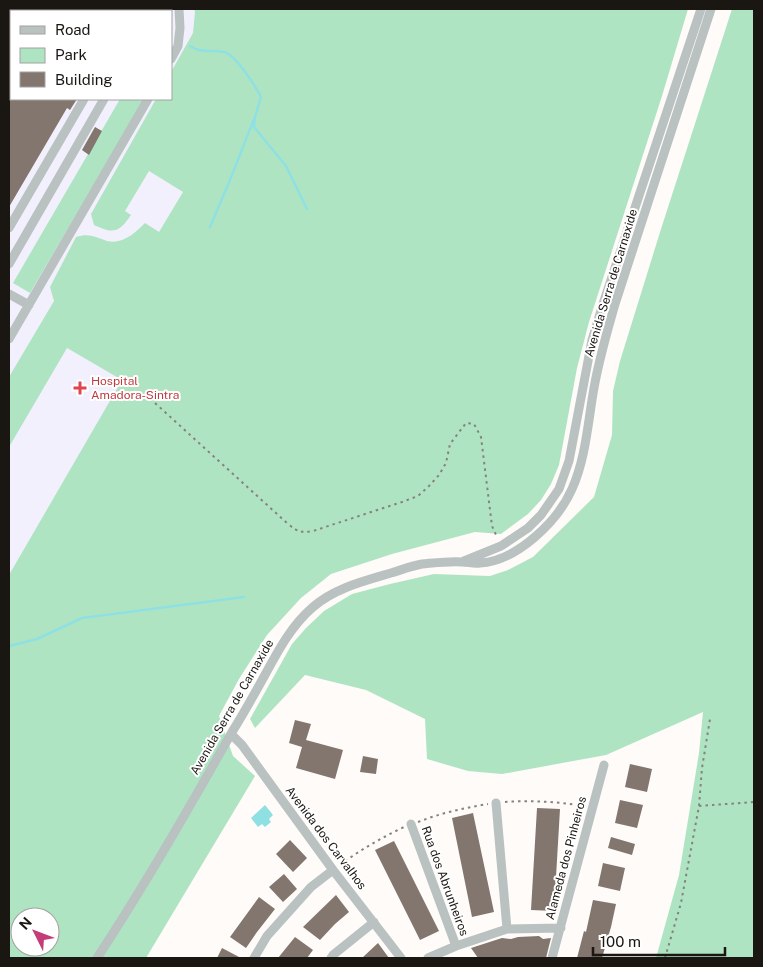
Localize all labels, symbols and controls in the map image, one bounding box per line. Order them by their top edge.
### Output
legend [10,10,172,100]
text: Road [55,21,91,38]
text: Park [55,46,87,63]
text: Building [55,71,113,88]
street label: Avenida Serra de Carnaxide [582,207,640,359]
place label: Hospital Amadora-Sintra [91,374,179,402]
marker: Hospital Amadora-Sintra [73,381,87,395]
street label: Avenida Serra de Carnaxide [187,637,277,777]
street label: Avenida dos Carvalhos [283,784,369,892]
street label: Alameda dos Pinheiros [543,795,589,921]
street label: Rua dos Abrunheiros [419,824,471,938]
north arrow [10,907,60,957]
text: N [16,914,35,933]
scale bar [593,924,726,956]
text: 100 m [600,933,641,950]

